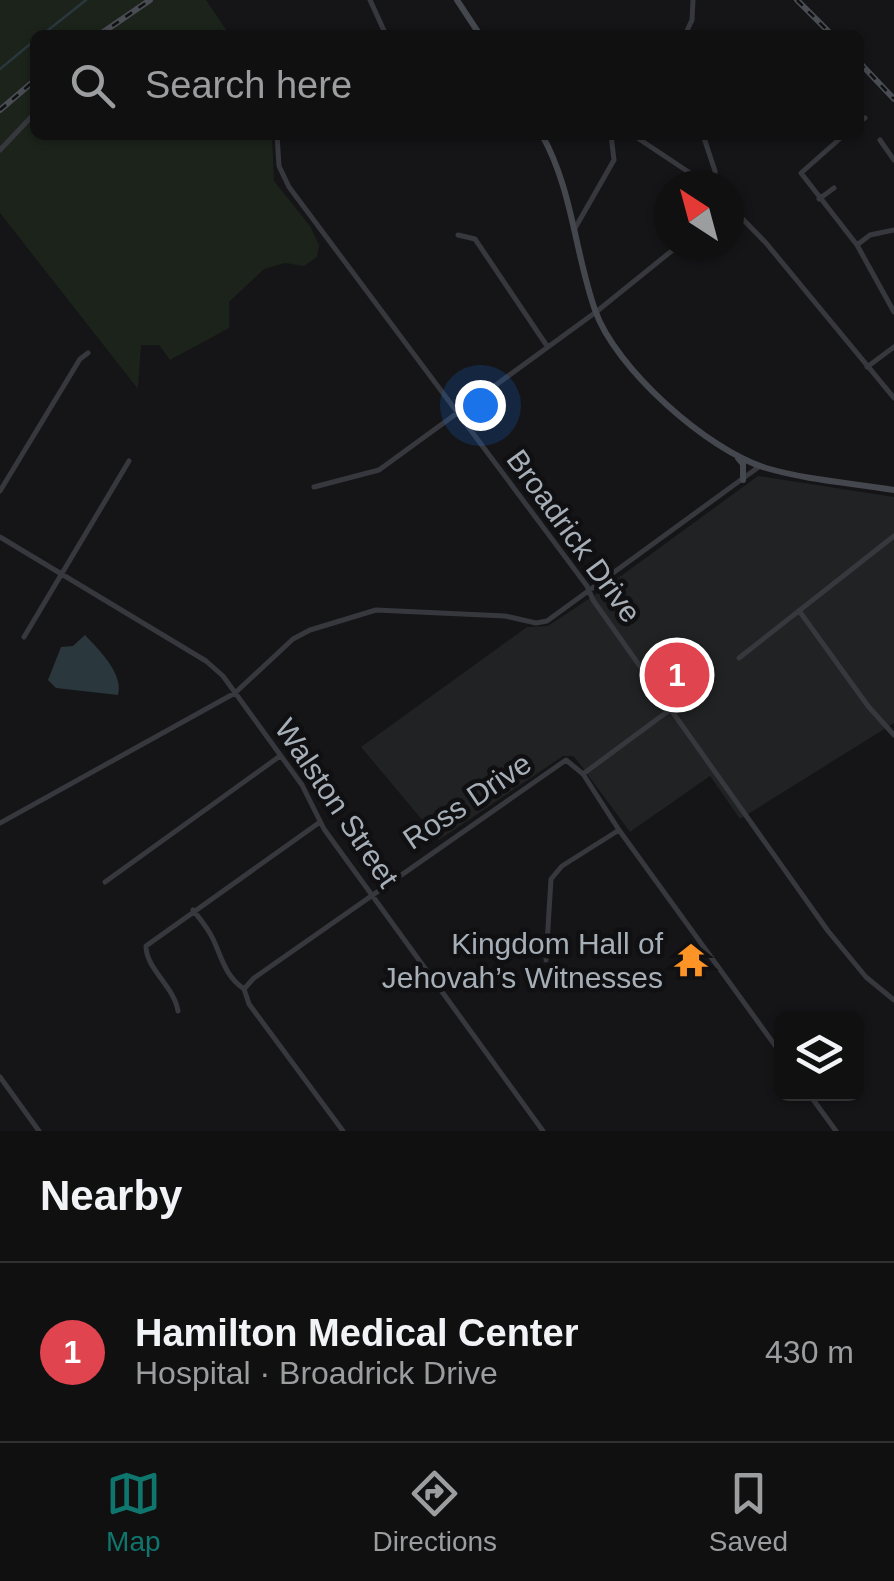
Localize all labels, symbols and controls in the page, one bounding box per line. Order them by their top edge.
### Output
search box [30,30,864,140]
icon: search [65,58,120,113]
text: Search here [145,64,352,106]
north arrow [654,170,744,260]
your location [455,380,506,431]
street label: Broadrick Drive [500,443,648,629]
pin: 1 [644,638,710,712]
street label: Walston Street [269,713,406,894]
street label: Ross Drive [397,746,537,856]
place label: Kingdom Hall of Jehovah’s Witnesses [382,927,664,994]
temple icon: Kingdom Hall of Jehovah’s Witnesses [672,941,710,979]
map controls [774,1011,864,1101]
button: layers [774,1011,864,1101]
text: Nearby [40,1172,182,1219]
text: Hamilton Medical Center [135,1312,578,1354]
text: 1 [64,1334,81,1370]
text: 430 m [765,1334,854,1370]
text: Hospital · Broadrick Drive [135,1355,498,1391]
tab: Map [106,1466,161,1558]
tab: Directions [373,1466,497,1558]
tab: Saved [709,1466,788,1558]

